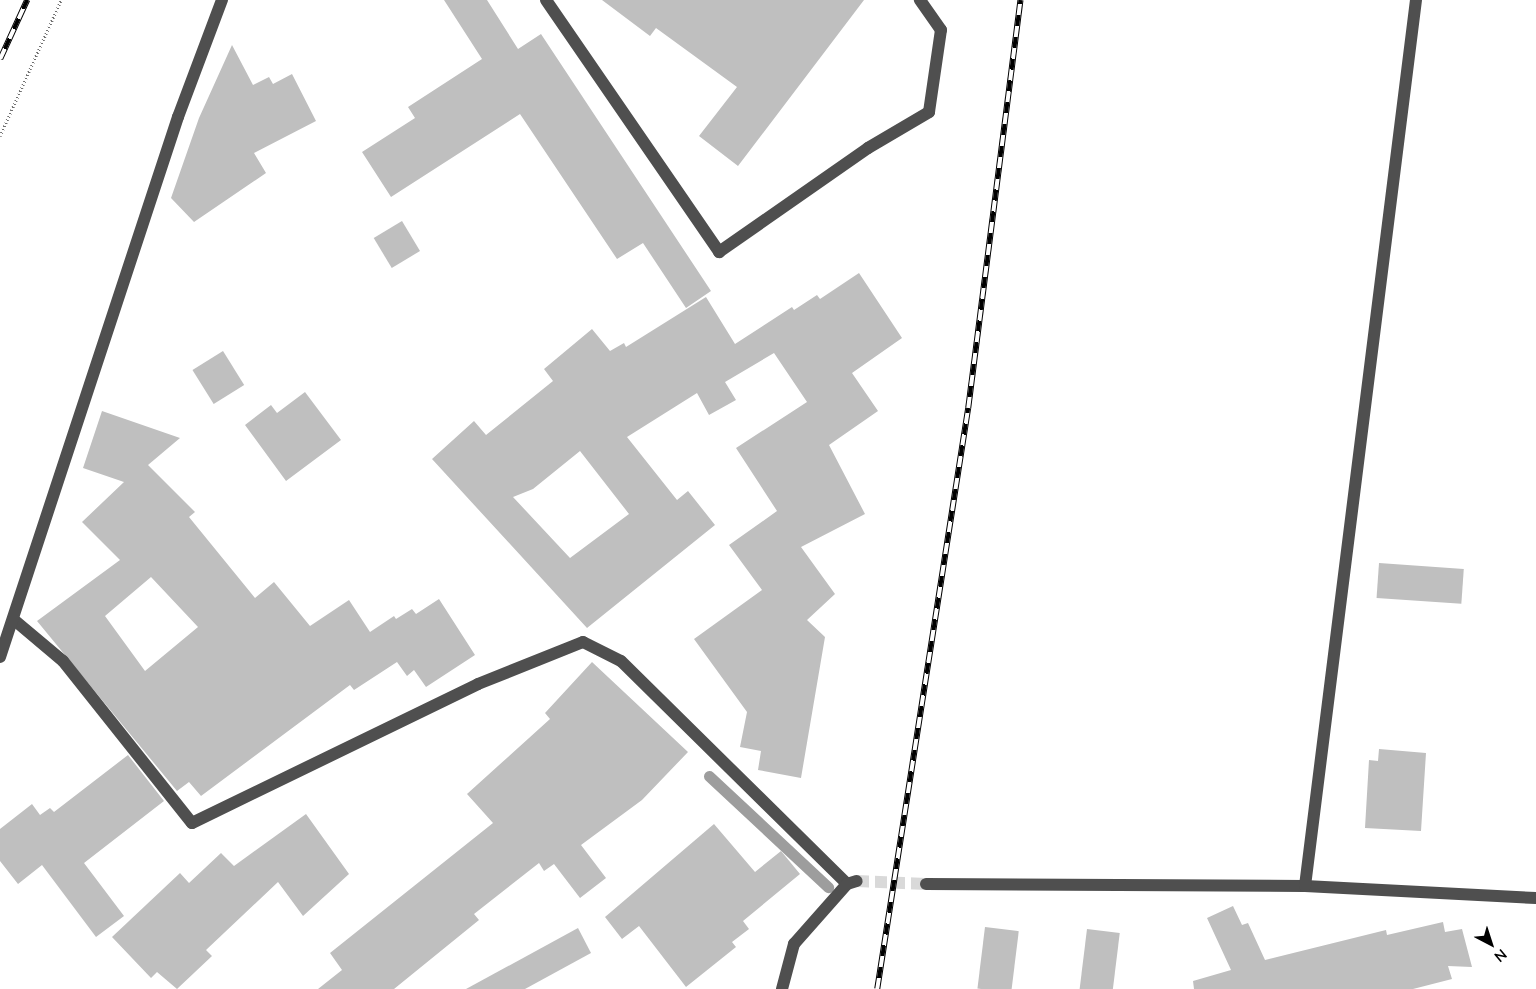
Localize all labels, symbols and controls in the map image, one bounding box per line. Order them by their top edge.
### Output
north arrow [1466,919,1516,969]
text: N [1491,946,1511,966]

